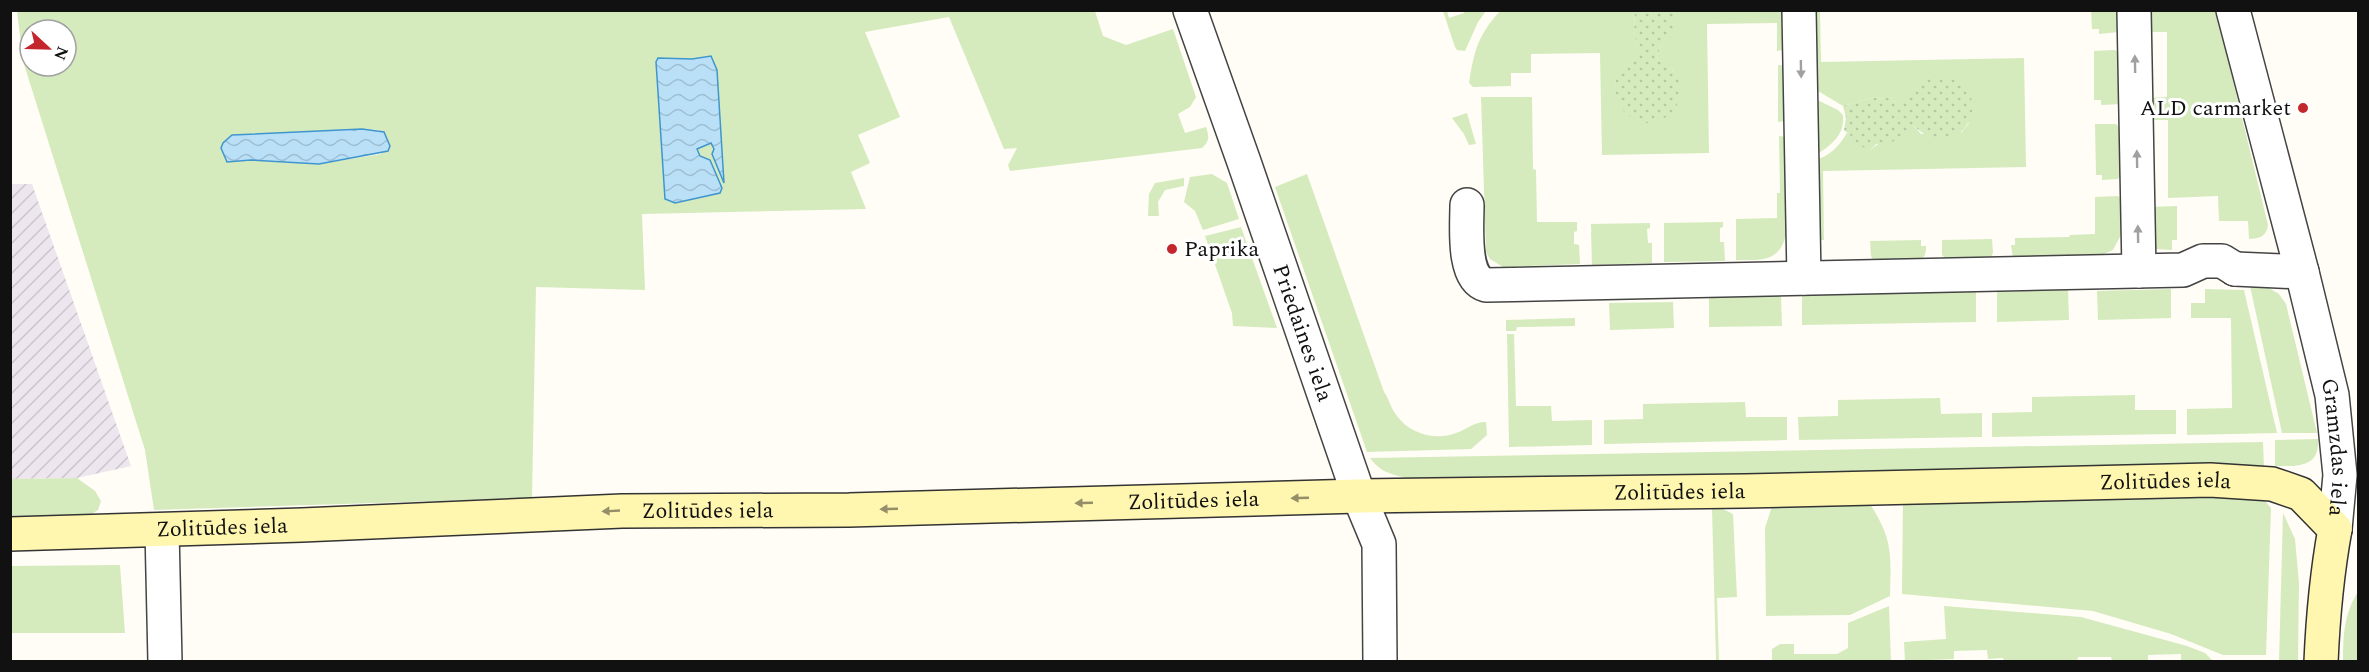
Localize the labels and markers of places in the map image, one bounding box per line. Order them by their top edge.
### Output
place label: ALD carmarket [2140,92,2291,125]
marker: ALD carmarket [2296,101,2310,115]
place label: Paprika [1184,233,1259,266]
marker: Paprika [1165,242,1179,256]

